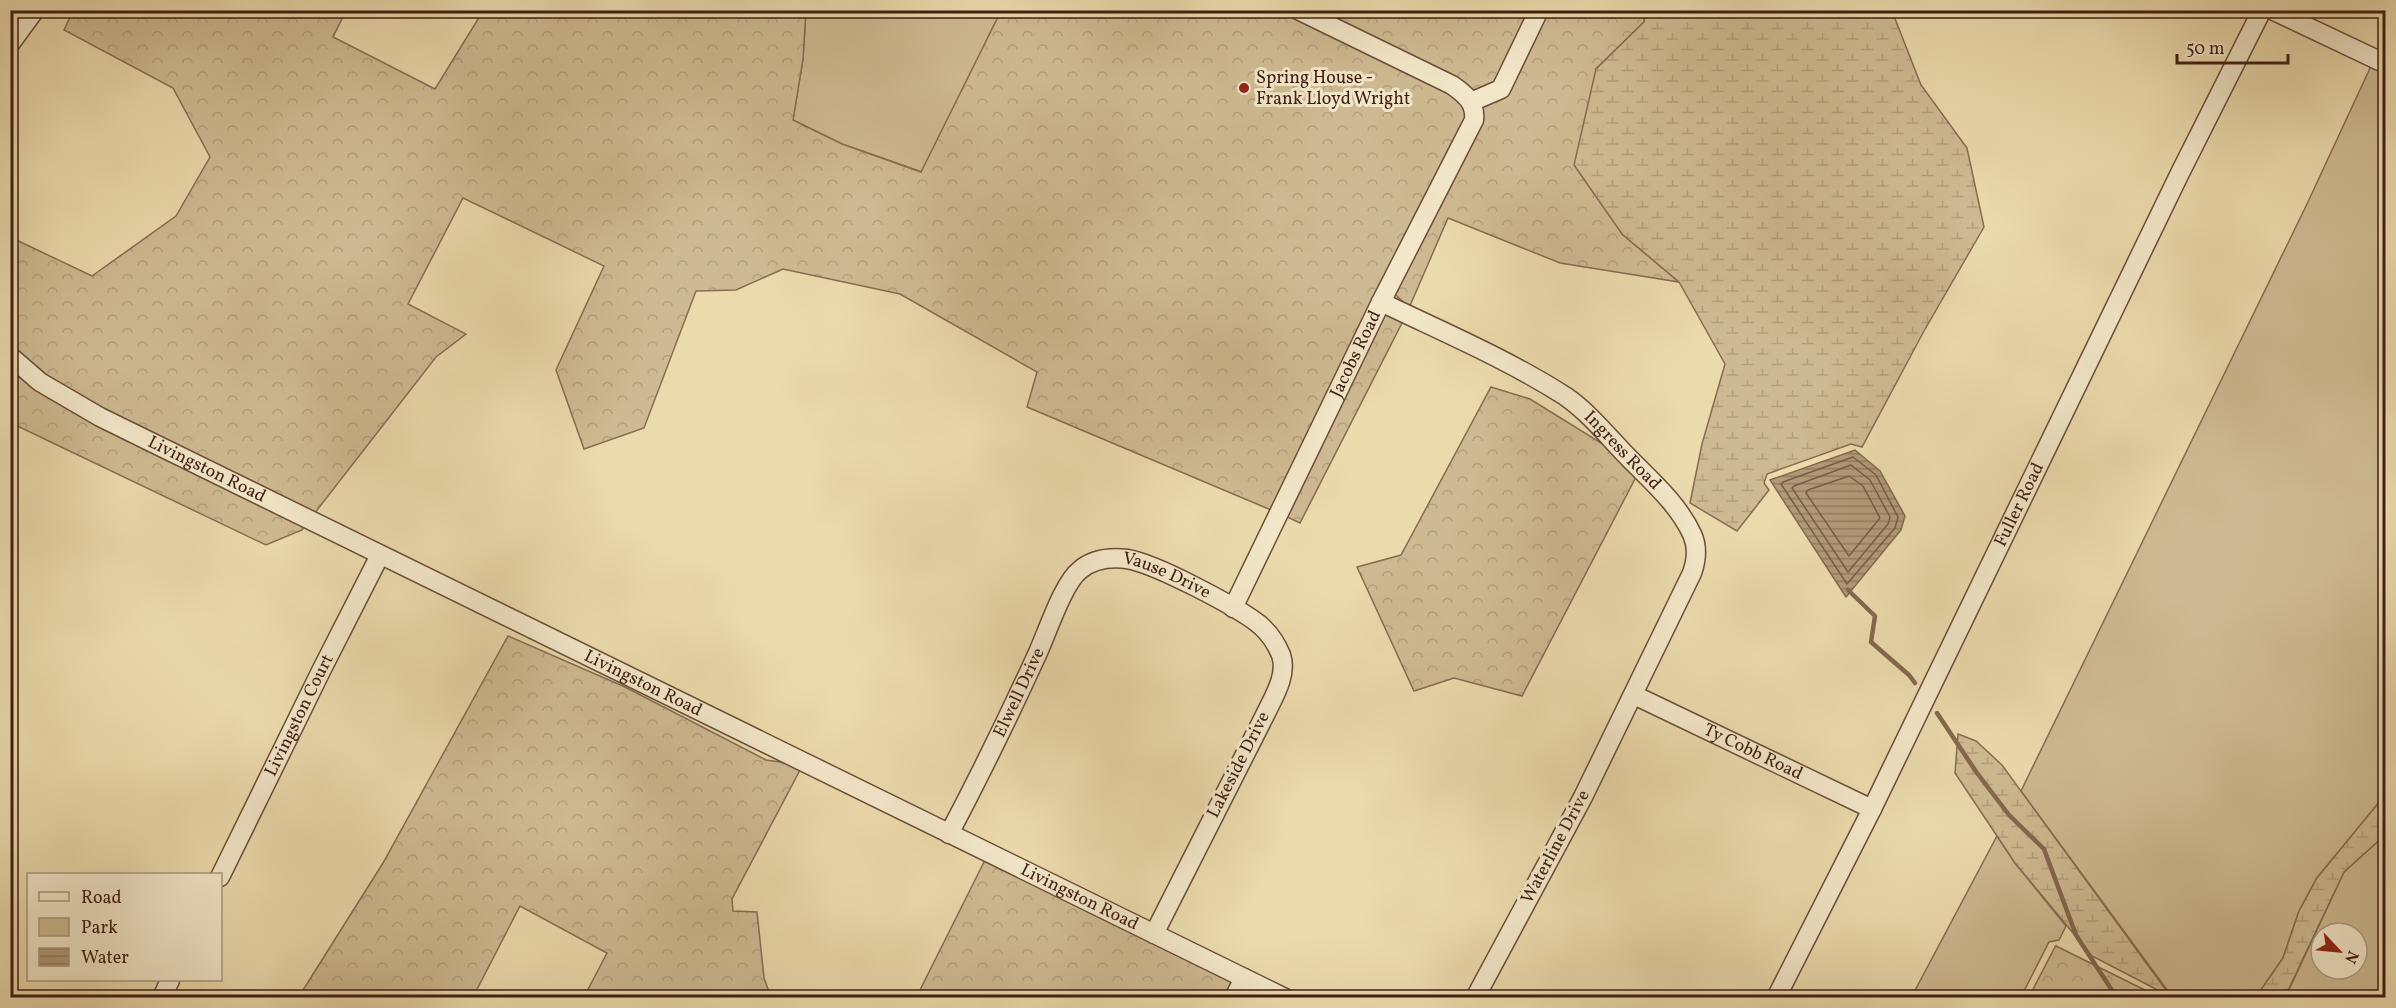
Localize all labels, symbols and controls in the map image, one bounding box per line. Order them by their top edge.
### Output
scale bar [2177,27,2288,65]
text: 50 m [2186,37,2225,62]
place label: Spring House - Frank Lloyd Wright [1256,66,1410,112]
marker: Spring House - Frank Lloyd Wright [1237,81,1251,95]
street label: Jacobs Road [1324,306,1388,402]
street label: Ingress Road [1578,405,1667,496]
street label: Livingston Road [143,430,270,509]
street label: Fuller Road [1988,458,2050,551]
street label: Vause Drive [1121,546,1215,605]
street label: Livingston Road [580,644,706,723]
street label: Elwell Drive [987,644,1051,742]
street label: Livingston Court [259,650,340,781]
street label: Lakeside Drive [1201,707,1277,823]
street label: Ty Cobb Road [1699,718,1807,786]
street label: Waterline Drive [1516,786,1596,908]
street label: Livingston Road [1016,858,1143,937]
legend [27,873,222,981]
text: Road [81,886,122,911]
text: Park [81,916,118,941]
north arrow [2309,921,2369,981]
text: Water [81,946,129,971]
text: N [2338,947,2363,967]

